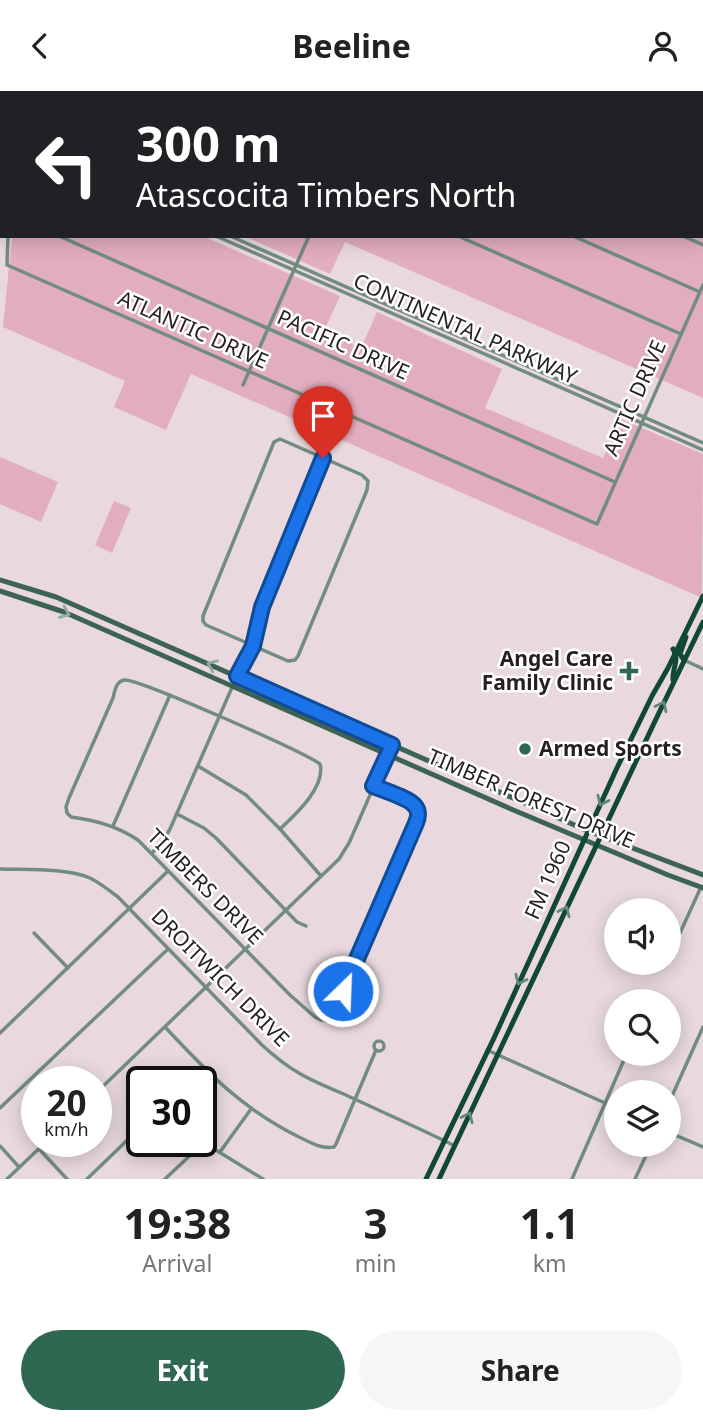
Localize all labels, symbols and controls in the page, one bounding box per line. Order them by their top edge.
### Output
text: Beeline [292,24,411,67]
icon: back [21,27,59,65]
icon: person [644,27,682,65]
text: 300 m [136,110,281,176]
icon: left [21,119,112,210]
text: Atascocita Timbers North [136,173,516,216]
street label: CONTINENTAL PARKWAY [349,266,582,390]
street label: ATLANTIC DRIVE [114,283,273,375]
street label: PACIFIC DRIVE [273,303,414,386]
street label: ARTIC DRIVE [596,335,672,460]
pin [293,386,353,458]
icon: arrive [304,397,342,435]
one-way arrow [58,604,70,618]
place label: Angel Care Family Clinic [482,644,613,696]
one-way arrow [206,659,219,673]
marker: Angel Care Family Clinic [619,661,639,681]
one-way arrow [654,701,668,713]
place label: Armed Sports [539,734,682,762]
marker: Armed Sports [517,741,533,757]
street label: TIMBER FOREST DRIVE [424,742,639,854]
one-way arrow [596,794,610,806]
street label: TIMBERS DRIVE [142,822,270,950]
street label: FM 1960 [517,836,577,923]
map controls [604,898,681,1157]
button: sound [604,898,681,975]
street label: DROITWICH DRIVE [146,902,296,1052]
one-way arrow [557,906,571,919]
position arrow [306,954,380,1028]
one-way arrow [514,973,528,985]
button: search [604,989,681,1066]
speed limit sign: 30 [126,1066,217,1157]
text: 20 [46,1079,87,1126]
button: layers [604,1080,681,1157]
one-way arrow [460,1112,474,1124]
text: km/h [44,1117,89,1141]
text: 19:38 [123,1194,231,1251]
text: 3 [364,1194,388,1251]
text: 1.1 [520,1194,580,1251]
text: Arrival [142,1247,212,1279]
text: min [355,1247,396,1279]
text: km [533,1247,567,1279]
button: Exit [21,1330,345,1410]
button: Share [359,1330,682,1410]

